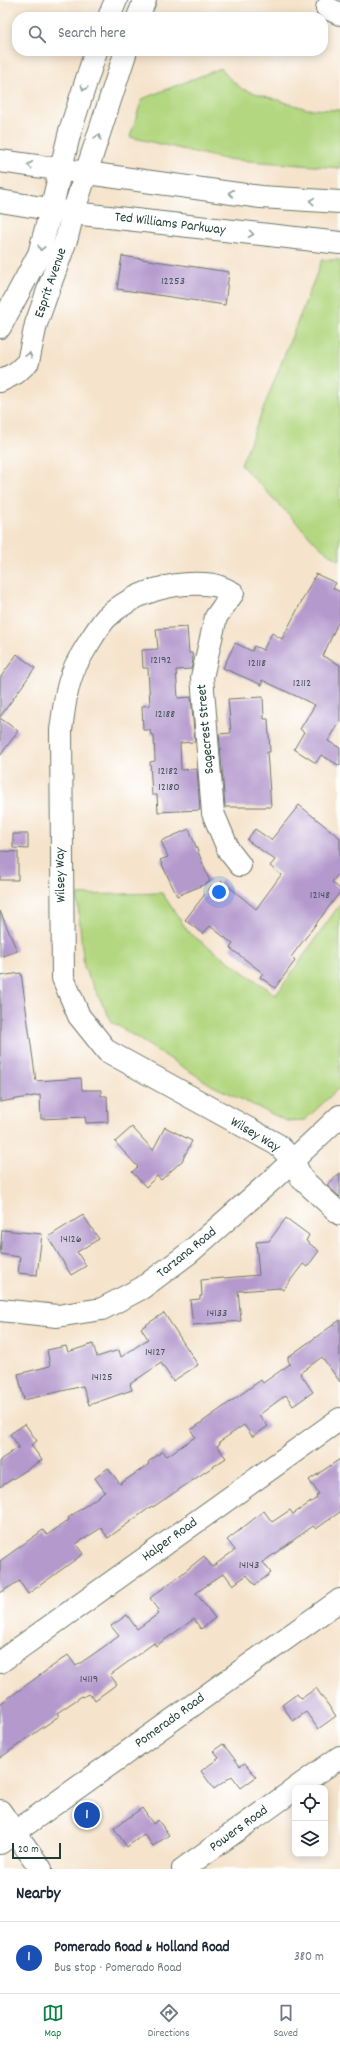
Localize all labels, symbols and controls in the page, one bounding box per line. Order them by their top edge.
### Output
search box [12,12,328,56]
icon: search [26,23,48,45]
text: Search here [58,23,126,45]
one-way arrow [80,84,89,91]
one-way arrow [93,133,102,140]
one-way arrow [27,161,33,170]
one-way arrow [228,189,234,198]
one-way arrow [309,197,315,206]
street label: Ted Williams Parkway [113,207,227,241]
one-way arrow [248,229,254,238]
one-way arrow [37,244,46,251]
street label: Esprit Avenue [30,245,72,321]
house number: 12253 [161,273,185,290]
one-way arrow [25,352,33,359]
house number: 12192 [150,652,172,669]
house number: 12118 [248,655,266,672]
house number: 12112 [293,675,311,692]
street label: Sagecrest Street [192,683,220,775]
house number: 12188 [155,706,175,723]
house number: 12182 [158,763,178,780]
house number: 12180 [158,779,180,796]
street label: Wilsey Way [51,847,71,903]
your location [209,882,229,902]
house number: 12148 [310,887,330,904]
street label: Wilsey Way [226,1112,284,1158]
street label: Tarzana Road [153,1223,221,1283]
house number: 14126 [60,1231,82,1248]
house number: 14133 [207,1305,227,1322]
house number: 14127 [145,1344,165,1361]
house number: 14125 [91,1369,113,1386]
street label: Halper Road [138,1513,202,1567]
house number: 14143 [239,1557,259,1574]
house number: 14119 [80,1671,98,1688]
street label: Pomerado Road [131,1689,209,1753]
map controls [292,1785,328,1857]
button: locate [292,1785,328,1821]
pin: 1 [74,1800,100,1830]
street label: Powers Road [206,1801,272,1857]
button: layers [292,1821,328,1857]
scale bar [12,1841,61,1860]
text: 20 m [18,1842,39,1858]
text: Nearby [16,1883,60,1907]
text: Pomerado Road & Holland Road [54,1937,230,1959]
text: 1 [28,1948,30,1967]
text: 380 m [294,1948,324,1967]
text: Bus stop · Pomerado Road [54,1959,182,1978]
tab: Map [42,2002,64,2042]
tab: Directions [148,2002,190,2042]
tab: Saved [273,2002,298,2042]

